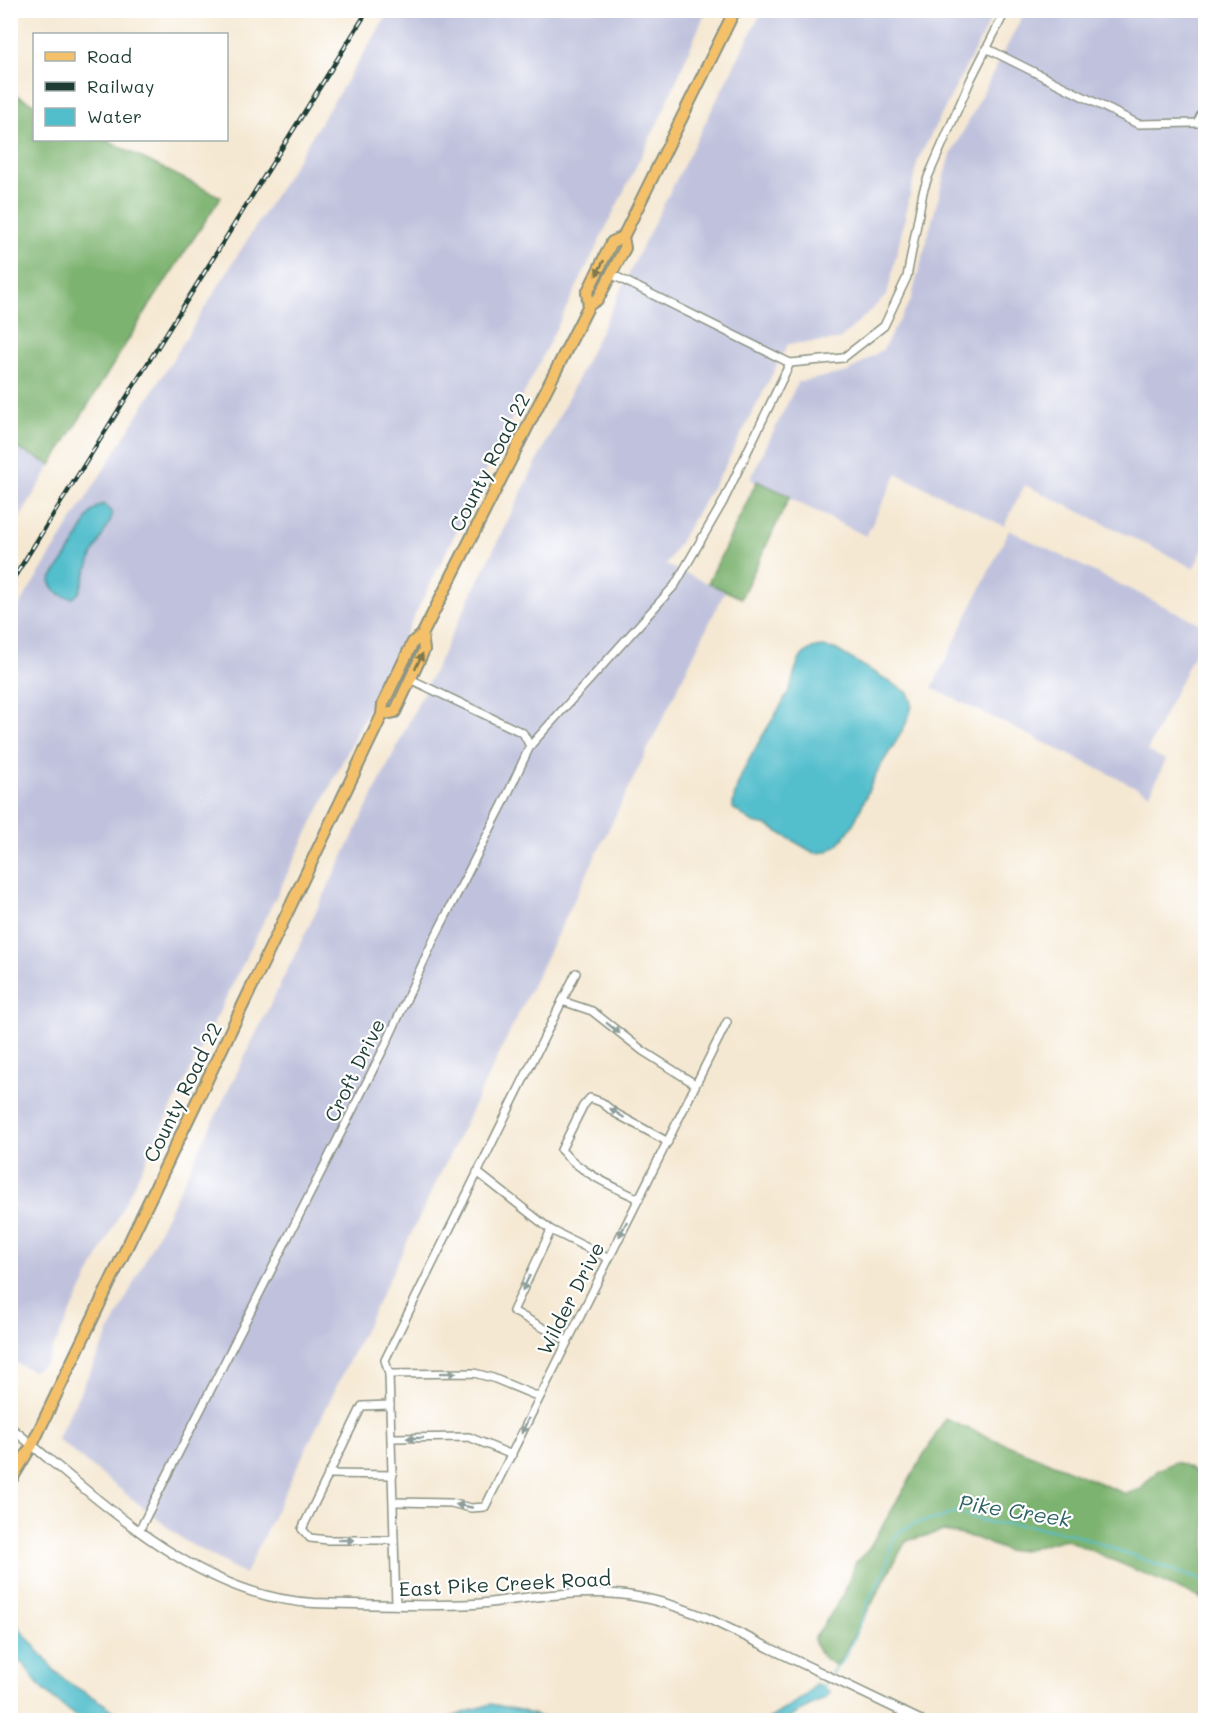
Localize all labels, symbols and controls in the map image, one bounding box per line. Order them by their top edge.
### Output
legend [33,33,228,141]
text: Road [87,44,132,68]
text: Railway [87,74,154,98]
text: Water [87,104,142,128]
one-way arrow [595,259,605,277]
street label: County Road 22 [443,388,535,536]
one-way arrow [414,652,424,669]
street label: Croft Drive [318,1014,390,1126]
street label: County Road 22 [137,1018,227,1166]
one-way arrow [606,1021,621,1034]
one-way arrow [608,1108,625,1119]
one-way arrow [619,1220,628,1237]
street label: Wilder Drive [530,1237,610,1359]
one-way arrow [521,1274,530,1291]
one-way arrow [438,1368,457,1378]
one-way arrow [521,1418,530,1435]
one-way arrow [405,1433,424,1443]
water label: Pike Creek [957,1488,1074,1532]
one-way arrow [455,1501,474,1510]
one-way arrow [336,1535,355,1545]
street label: East Pike Creek Road [398,1564,612,1602]

